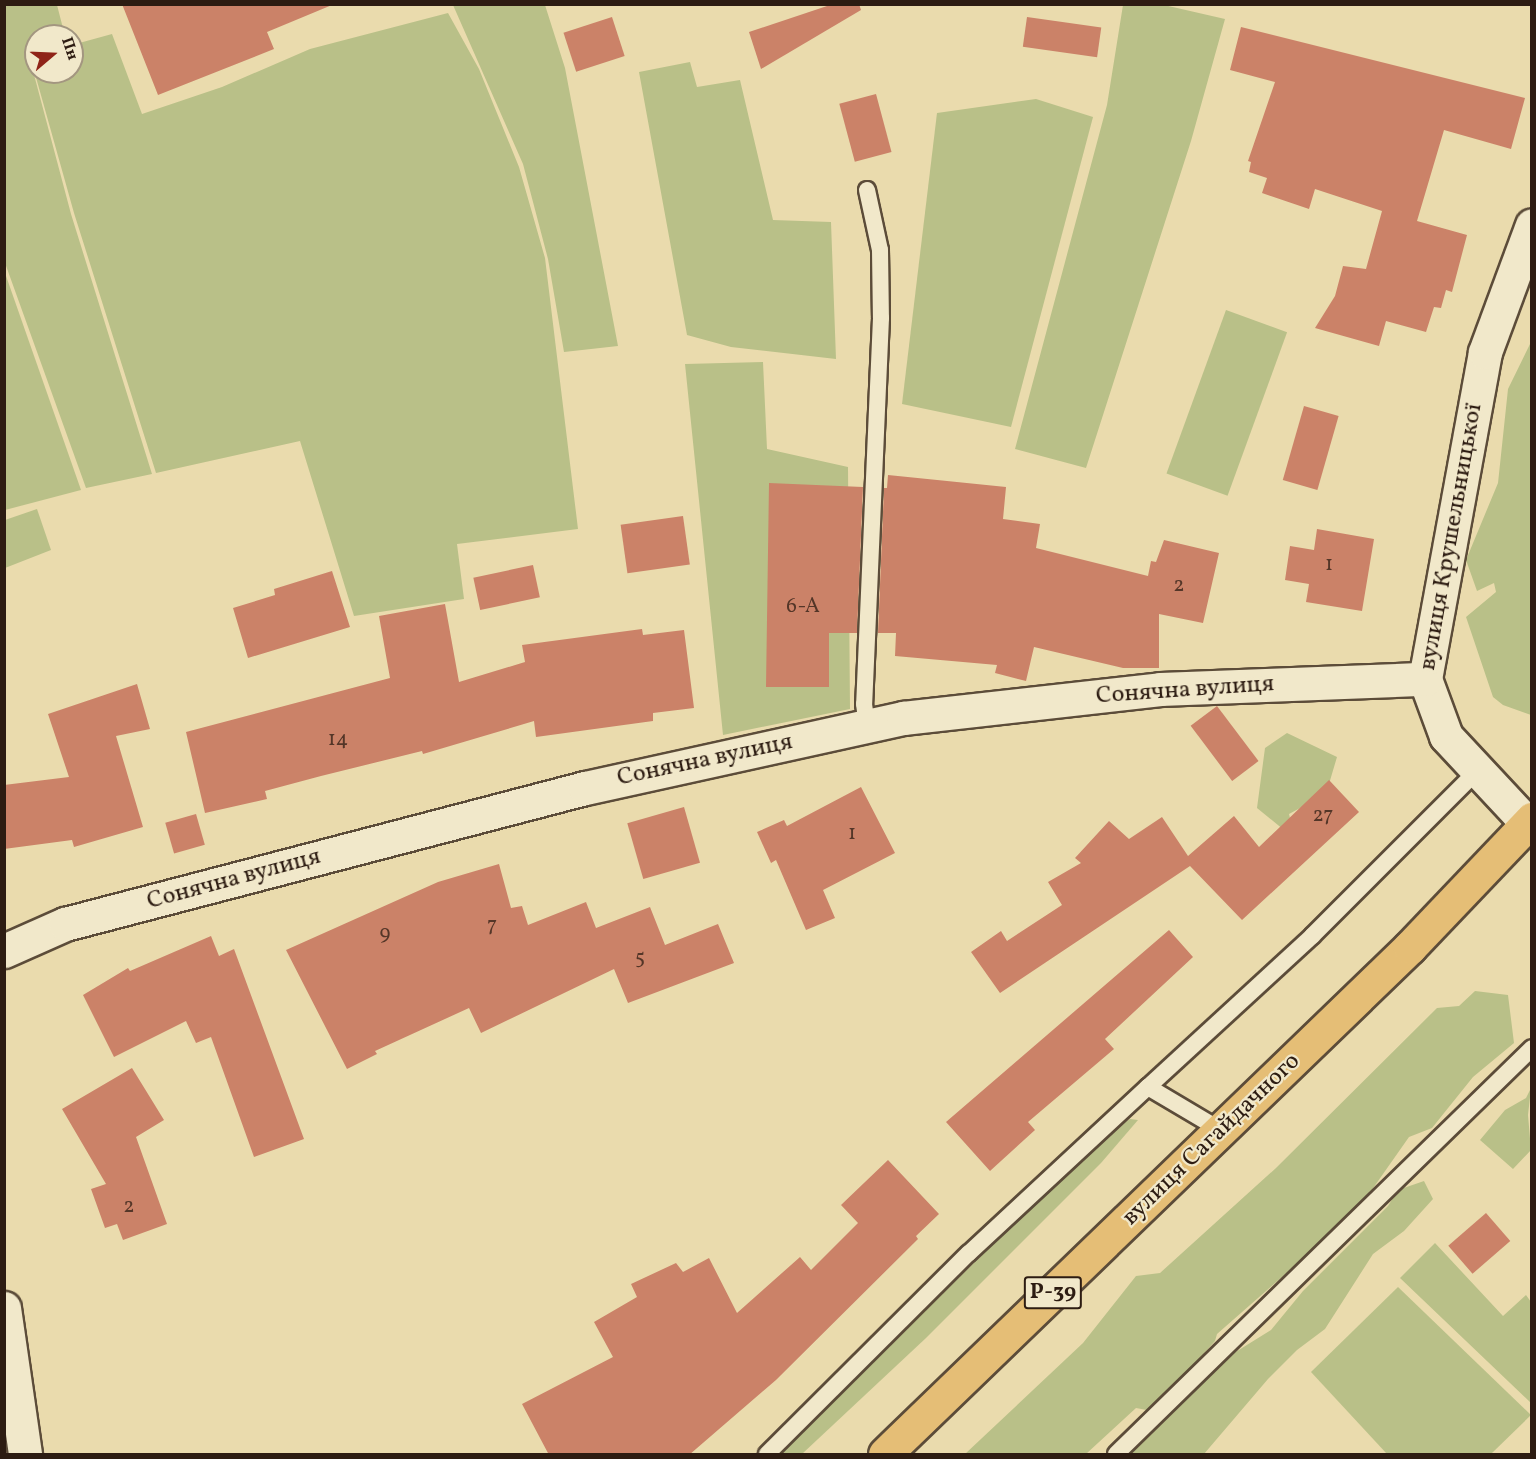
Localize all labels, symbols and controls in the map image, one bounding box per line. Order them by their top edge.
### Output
north arrow [24,24,84,84]
text: Пн [55,34,83,63]
street label: вулиця Крушельницької [1414,401,1490,673]
house number: 1 [1325,552,1333,578]
house number: 2 [1173,573,1185,599]
house number: 6-А [786,594,820,620]
street label: Сонячна вулиця [1095,670,1275,712]
house number: 14 [328,727,348,753]
street label: Сонячна вулиця [615,728,795,794]
house number: 27 [1313,803,1333,829]
house number: 1 [848,821,856,847]
street label: Сонячна вулиця [144,843,324,917]
house number: 7 [487,913,497,939]
house number: 9 [380,921,390,947]
house number: 5 [635,945,645,971]
street label: вулиця Сагайдачного [1117,1048,1307,1232]
house number: 2 [123,1194,135,1220]
road number: Р-39 [1023,1274,1083,1312]

